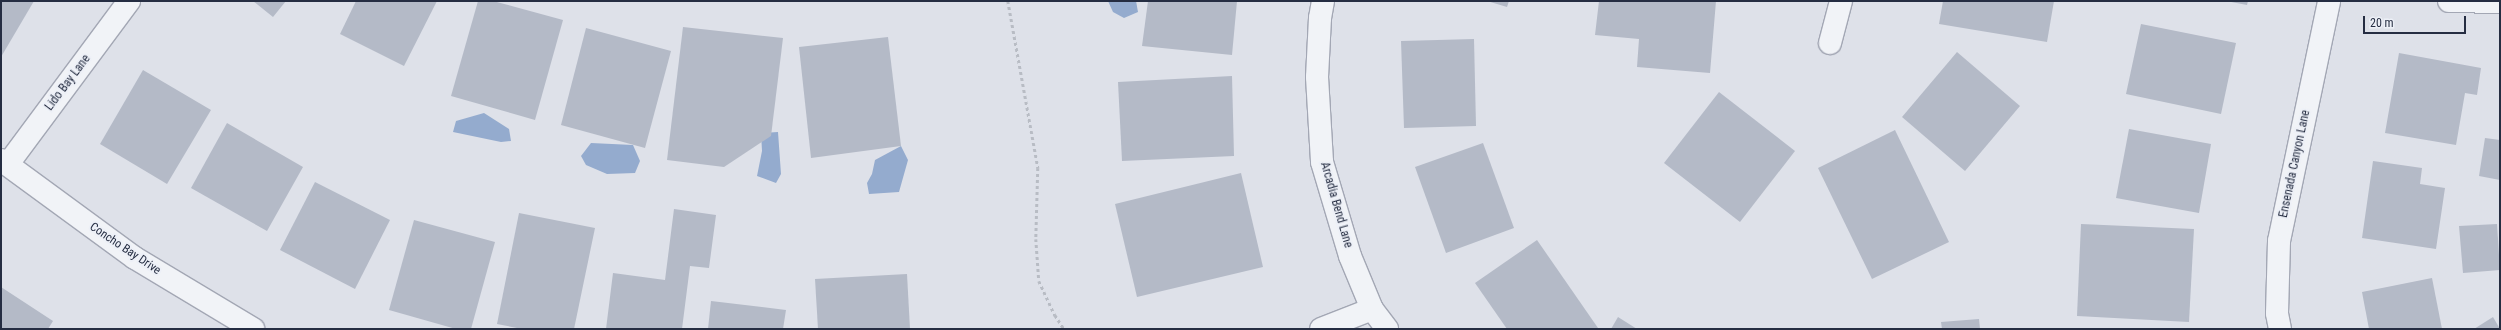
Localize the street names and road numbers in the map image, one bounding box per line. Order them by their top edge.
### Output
street label: Lido Bay Lane [42,52,94,114]
street label: Ensenada Canyon Lane [2277,109,2313,219]
street label: Arcadia Bend Lane [1317,160,1355,250]
street label: Concho Bay Drive [87,220,163,278]

